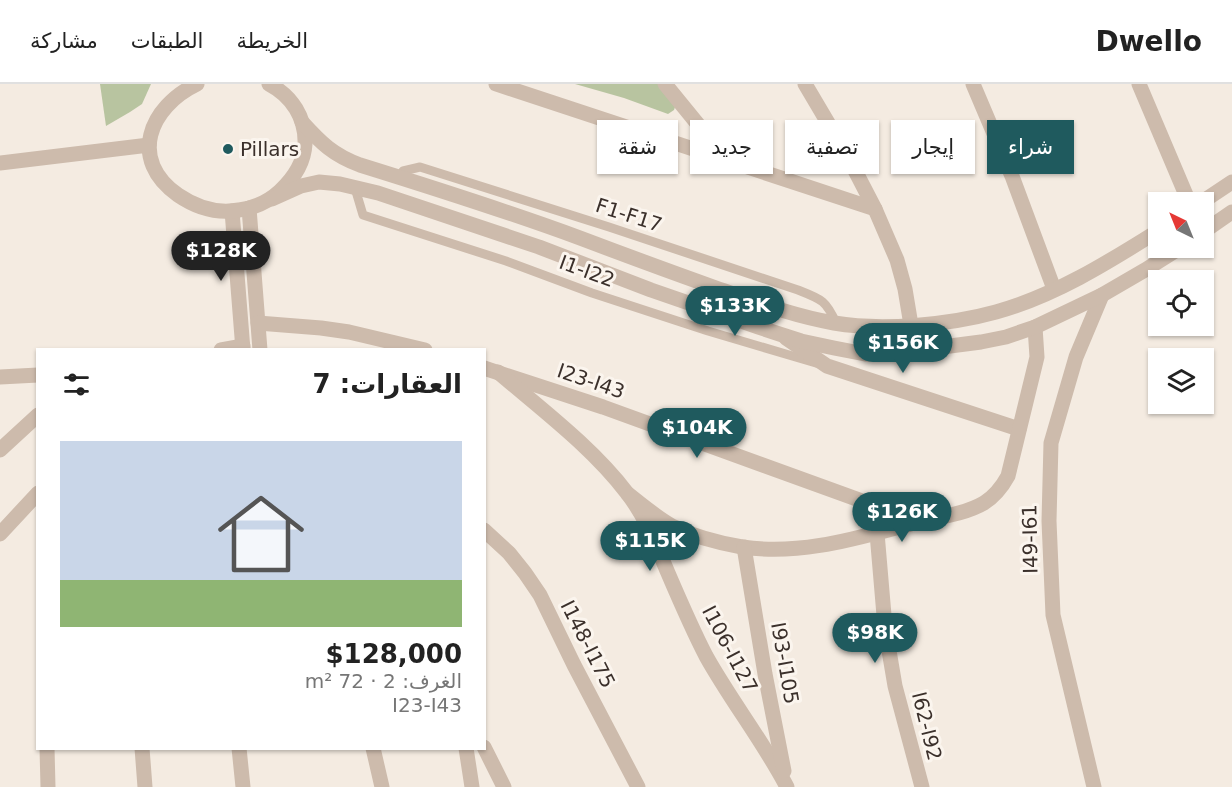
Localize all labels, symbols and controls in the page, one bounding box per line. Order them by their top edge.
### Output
text: Dwello [1095,25,1202,58]
text: مشاركة [30,29,98,53]
text: الطبقات [131,29,203,53]
text: الخريطة [236,29,308,53]
chip: شقة [597,120,678,174]
chip: جديد [690,120,773,174]
chip: تصفية [785,120,879,174]
chip: إيجار [891,120,975,174]
chip: شراء [987,120,1074,174]
place label: Pillars [240,137,299,161]
marker: Pillars [221,142,235,156]
north arrow [1148,192,1214,258]
map controls [1148,192,1214,414]
street label: F1-F17 [593,193,665,237]
pin: $128K [179,231,263,282]
text: $128K [185,238,257,262]
street label: I1-I22 [556,250,618,292]
button: locate [1148,270,1214,336]
pin: $133K [693,286,777,337]
text: $133K [699,293,771,317]
pin: $156K [861,323,945,374]
text: $156K [867,330,939,354]
button: layers [1148,348,1214,414]
street label: I23-I43 [554,358,628,404]
icon: filters [60,368,93,401]
text: العقارات: 7 [313,369,462,399]
pin: $104K [655,408,739,459]
text: $104K [661,415,733,439]
icon: home [207,480,315,588]
pin: $126K [860,492,944,543]
text: $126K [866,499,938,523]
street label: I49-I61 [1017,504,1043,574]
pin: $115K [608,521,692,572]
text: $115K [614,528,686,552]
street label: I148-I175 [556,596,620,692]
street label: I106-I127 [697,601,763,697]
pin: $98K [839,613,911,664]
street label: I93-I105 [766,620,804,706]
text: $98K [846,620,904,644]
text: $128,000 [325,639,462,669]
text: الغرف: 2 · 72 m² [305,669,462,693]
street label: I62-I92 [907,689,947,763]
text: I23-I43 [392,693,462,717]

